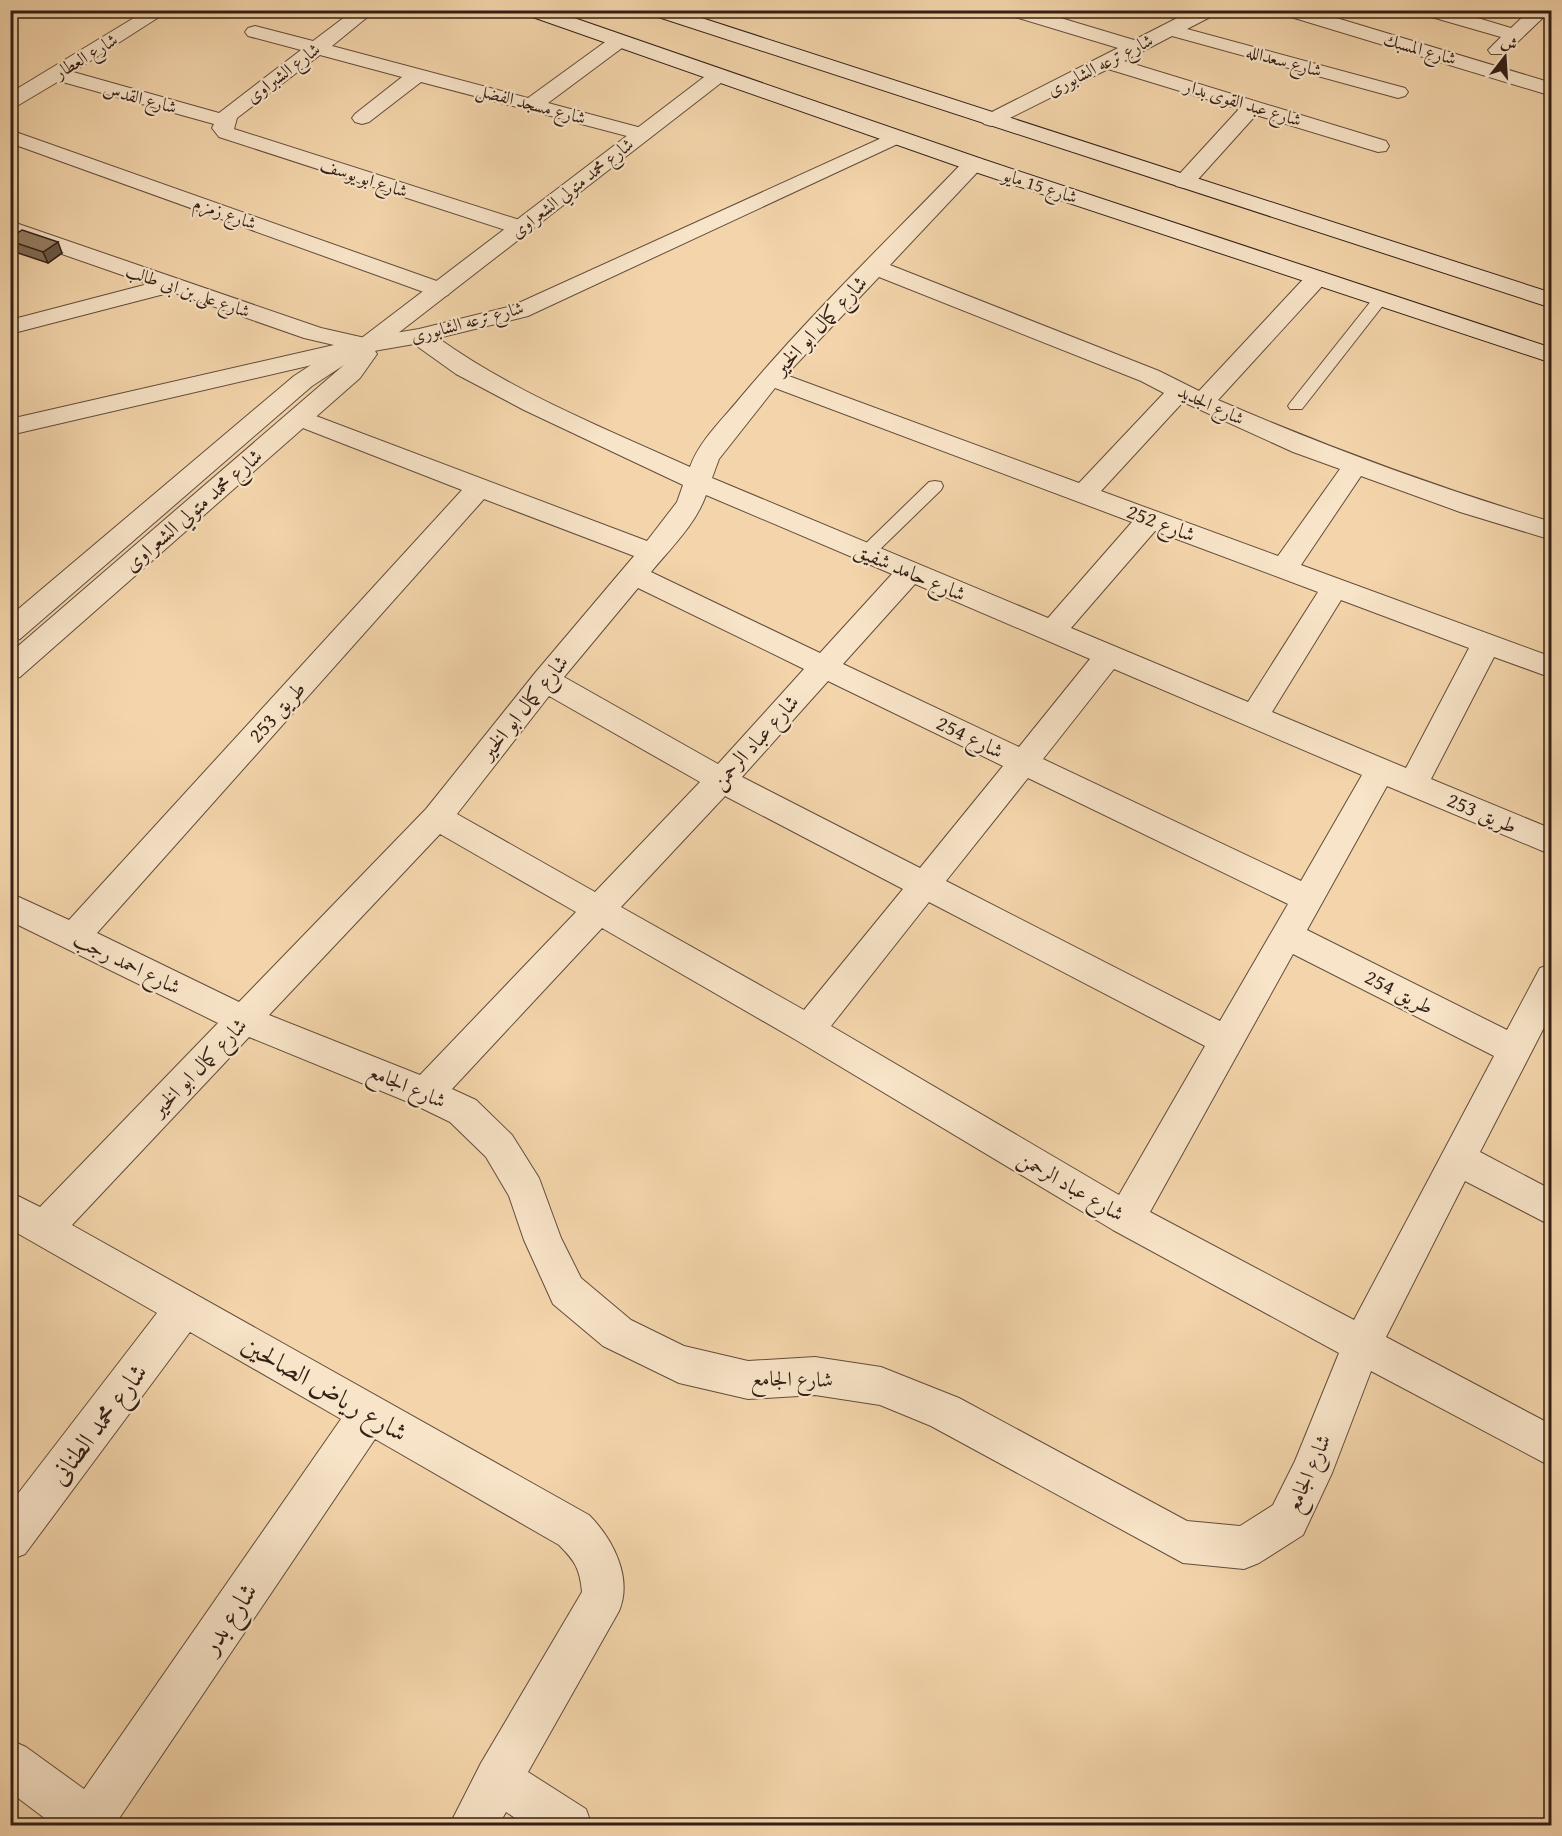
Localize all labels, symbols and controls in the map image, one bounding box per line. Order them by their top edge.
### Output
street label: شارع المسبك [1380,25,1460,74]
street label: شارع العطار [47,26,124,88]
street label: شارع ترعه الشابورى [1042,26,1158,105]
north arrow [1475,27,1535,87]
text: ش [1498,29,1520,56]
street label: شارع الشبراوى [240,36,327,111]
street label: شارع سعدالله [1243,37,1325,86]
street label: شارع عبد القوى بدار [1179,71,1305,135]
street label: شارع القدس [100,75,180,122]
street label: شارع مسجد الفضل [473,76,589,133]
street label: شارع محمد متولي الشعراوى [504,131,640,246]
street label: شارع ابو يوسف [316,151,411,206]
street label: شارع 15 مايو [997,160,1081,212]
street label: شارع زمزم [189,189,260,239]
street label: شارع على بن ابى طالب [122,257,254,326]
street label: شارع كمال ابو الخير [764,268,876,385]
street label: شارع ترعه الشابورى [407,293,527,351]
street label: شارع الجديد [1173,377,1249,434]
street label: شارع محمد متولي الشعراوى [116,440,271,581]
street label: شارع 252 [1121,495,1200,553]
street label: شارع حامد شفيق [848,534,971,612]
street label: شارع كمال ابو الخير [470,648,578,769]
street label: طريق 253 [241,674,313,749]
street label: شارع عباد الرحمن [703,687,808,798]
street label: شارع 254 [930,707,1009,769]
street label: طريق 253 [1442,784,1522,841]
street label: شارع احمد رجب [67,923,186,1005]
street label: طريق 254 [1359,961,1439,1022]
street label: شارع كمال ابو الخير [142,1010,256,1127]
street label: شارع الجامع [362,1055,451,1120]
street label: شارع عباد الرحمن [1011,1142,1130,1231]
street label: شارع رياض الصالحين [233,1324,416,1454]
street label: شارع محمد الطنانى [39,1355,159,1495]
street label: شارع الجامع [751,1362,833,1399]
street label: شارع الجامع [1277,1429,1342,1518]
street label: شارع بدر [189,1574,269,1665]

